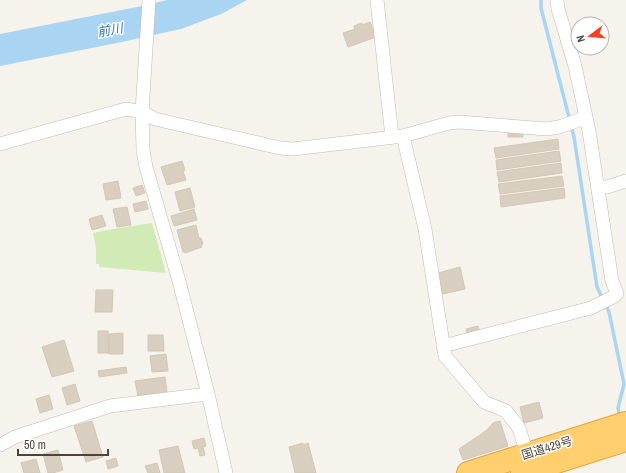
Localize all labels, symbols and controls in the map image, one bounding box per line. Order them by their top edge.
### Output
north arrow [570,16,610,56]
water label: 前川 [96,19,126,41]
text: N [573,34,588,44]
scale bar [18,431,108,457]
street label: 国道429号 [520,433,574,463]
text: 50 m [24,437,46,453]

